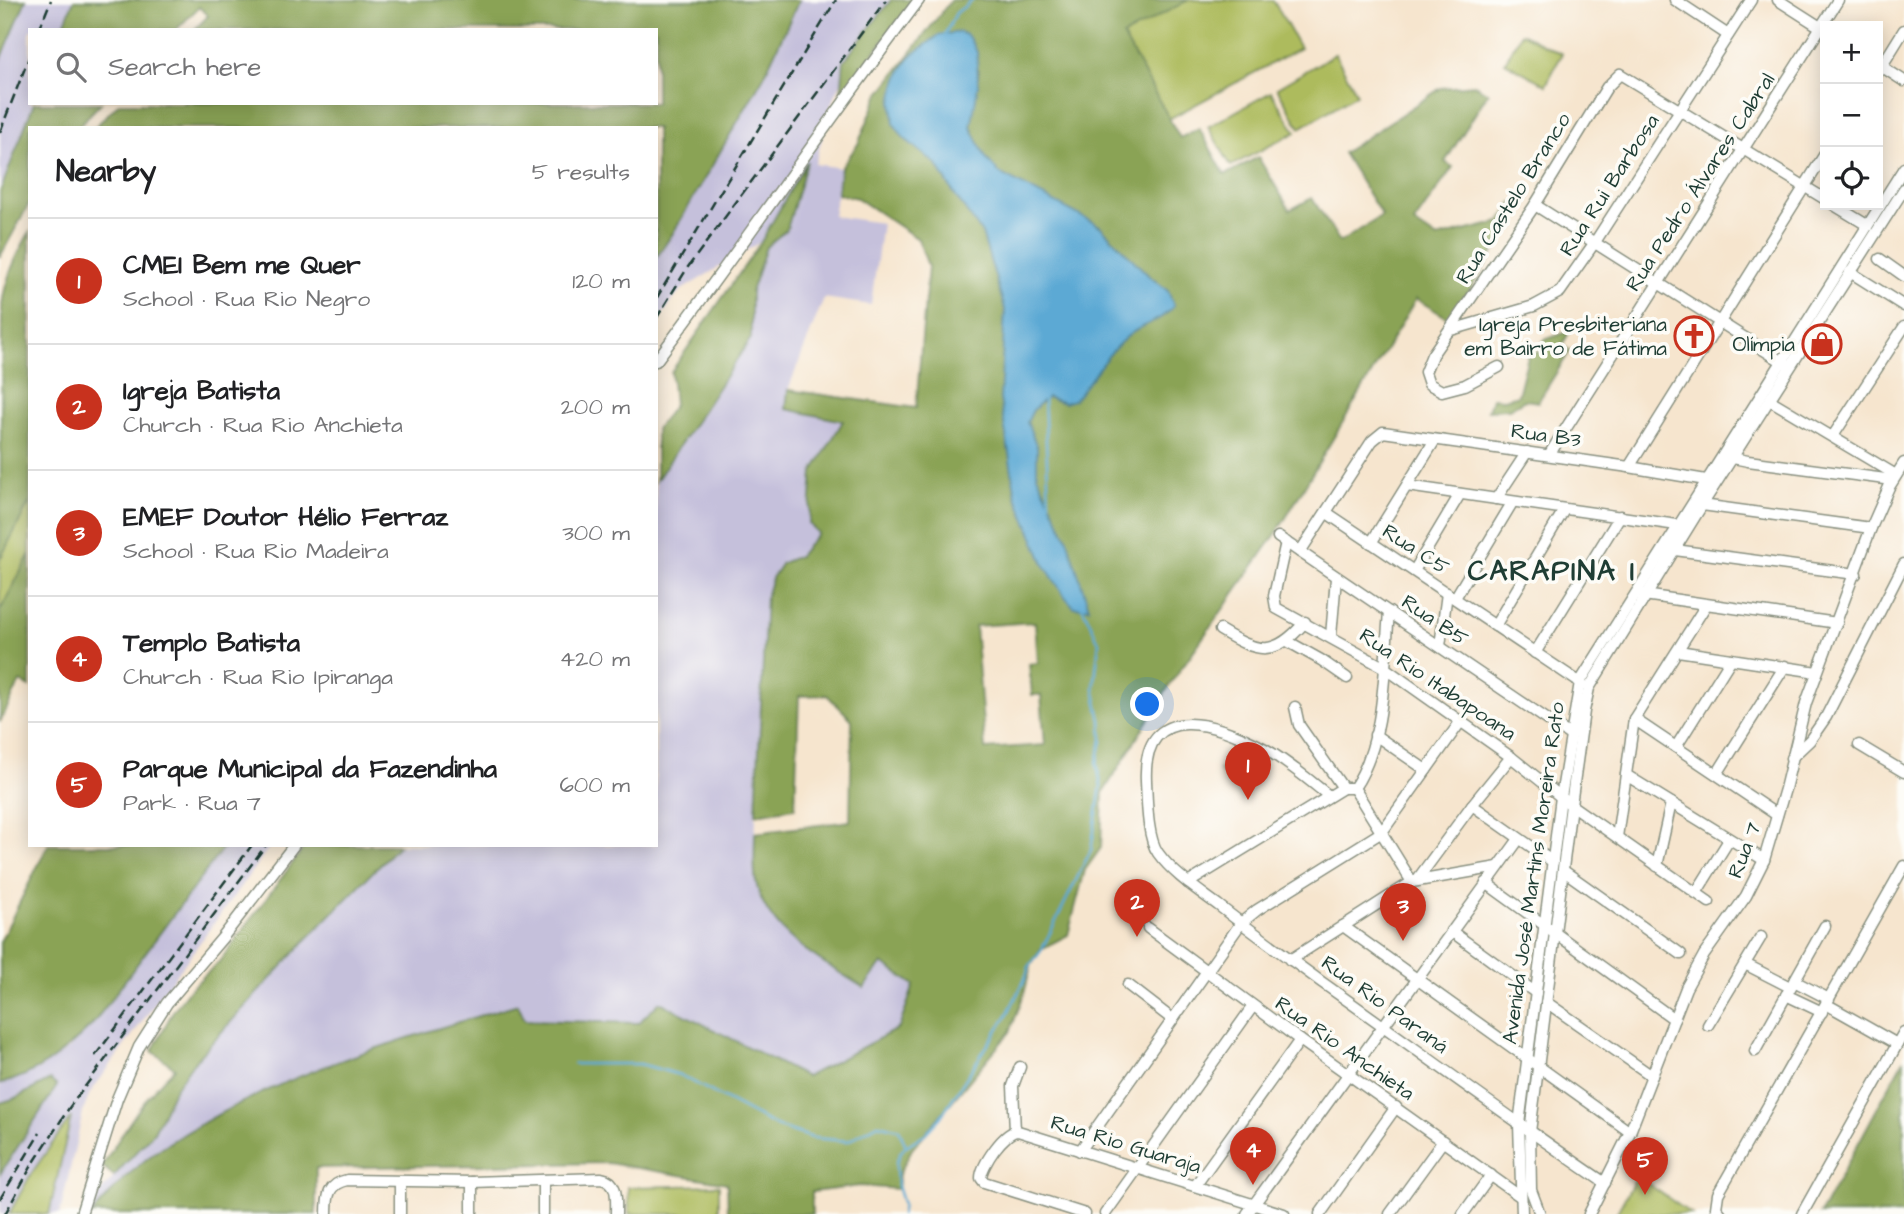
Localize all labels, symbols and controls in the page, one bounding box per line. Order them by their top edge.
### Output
map controls [1820,21,1883,210]
button: + [1820,21,1883,84]
search box [28,28,658,105]
icon: search [52,48,90,86]
text: Search here [108,49,261,85]
street label: Rua Pedro Álvares Cabral [1619,67,1782,297]
button: − [1820,84,1883,147]
street label: Rua Castelo Branco [1449,107,1578,289]
street label: Rua Rui Barbosa [1553,108,1666,262]
button: locate [1820,147,1883,210]
text: Nearby [56,151,156,193]
text: 5 results [532,156,630,188]
text: CMEI Bem me Quer [123,247,361,283]
text: 1 [78,265,80,297]
text: 120 m [572,265,630,297]
text: School · Rua Rio Negro [123,283,370,315]
place label: Igreja Presbiteriana em Bairro de Fátima [1464,310,1667,363]
church icon: Igreja Presbiteriana em Bairro de Fátima [1673,315,1715,357]
shop icon: Olímpia [1801,323,1843,365]
place label: Olímpia [1733,330,1795,360]
text: Igreja Batista [123,373,280,409]
text: 2 [72,391,86,423]
text: 200 m [561,391,630,423]
text: Church · Rua Rio Anchieta [123,409,403,441]
street label: Rua B3 [1509,416,1583,455]
text: EMEF Doutor Hélio Ferraz [123,499,448,535]
text: 3 [73,517,85,549]
text: 300 m [562,517,630,549]
street label: Rua C5 [1377,517,1455,582]
text: School · Rua Rio Madeira [123,535,389,567]
district label: CARAPINA I [1468,552,1636,591]
street label: Rua B5 [1396,588,1474,653]
street label: Rua Rio Itabapoana [1353,621,1522,749]
text: Templo Batista [123,625,300,661]
text: 4 [71,643,87,675]
text: 420 m [560,643,630,675]
text: Church · Rua Rio Ipiranga [123,661,393,693]
your location [1130,687,1164,721]
street label: Avenida José Martins Moreira Rato [1495,700,1572,1046]
pin: 1 [1225,742,1271,800]
text: Parque Municipal da Fazendinha [123,751,497,787]
text: 5 [71,769,87,801]
text: 600 m [559,769,630,801]
text: Park · Rua 7 [123,787,261,819]
street label: Rua 7 [1721,818,1768,882]
pin: 2 [1114,879,1160,937]
pin: 3 [1380,883,1426,941]
street label: Rua Rio Paraná [1315,948,1454,1061]
street label: Rua Rio Anchieta [1269,989,1421,1108]
street label: Rua Rio Guaraja [1047,1108,1205,1181]
pin: 4 [1230,1127,1276,1185]
pin: 5 [1622,1137,1668,1195]

